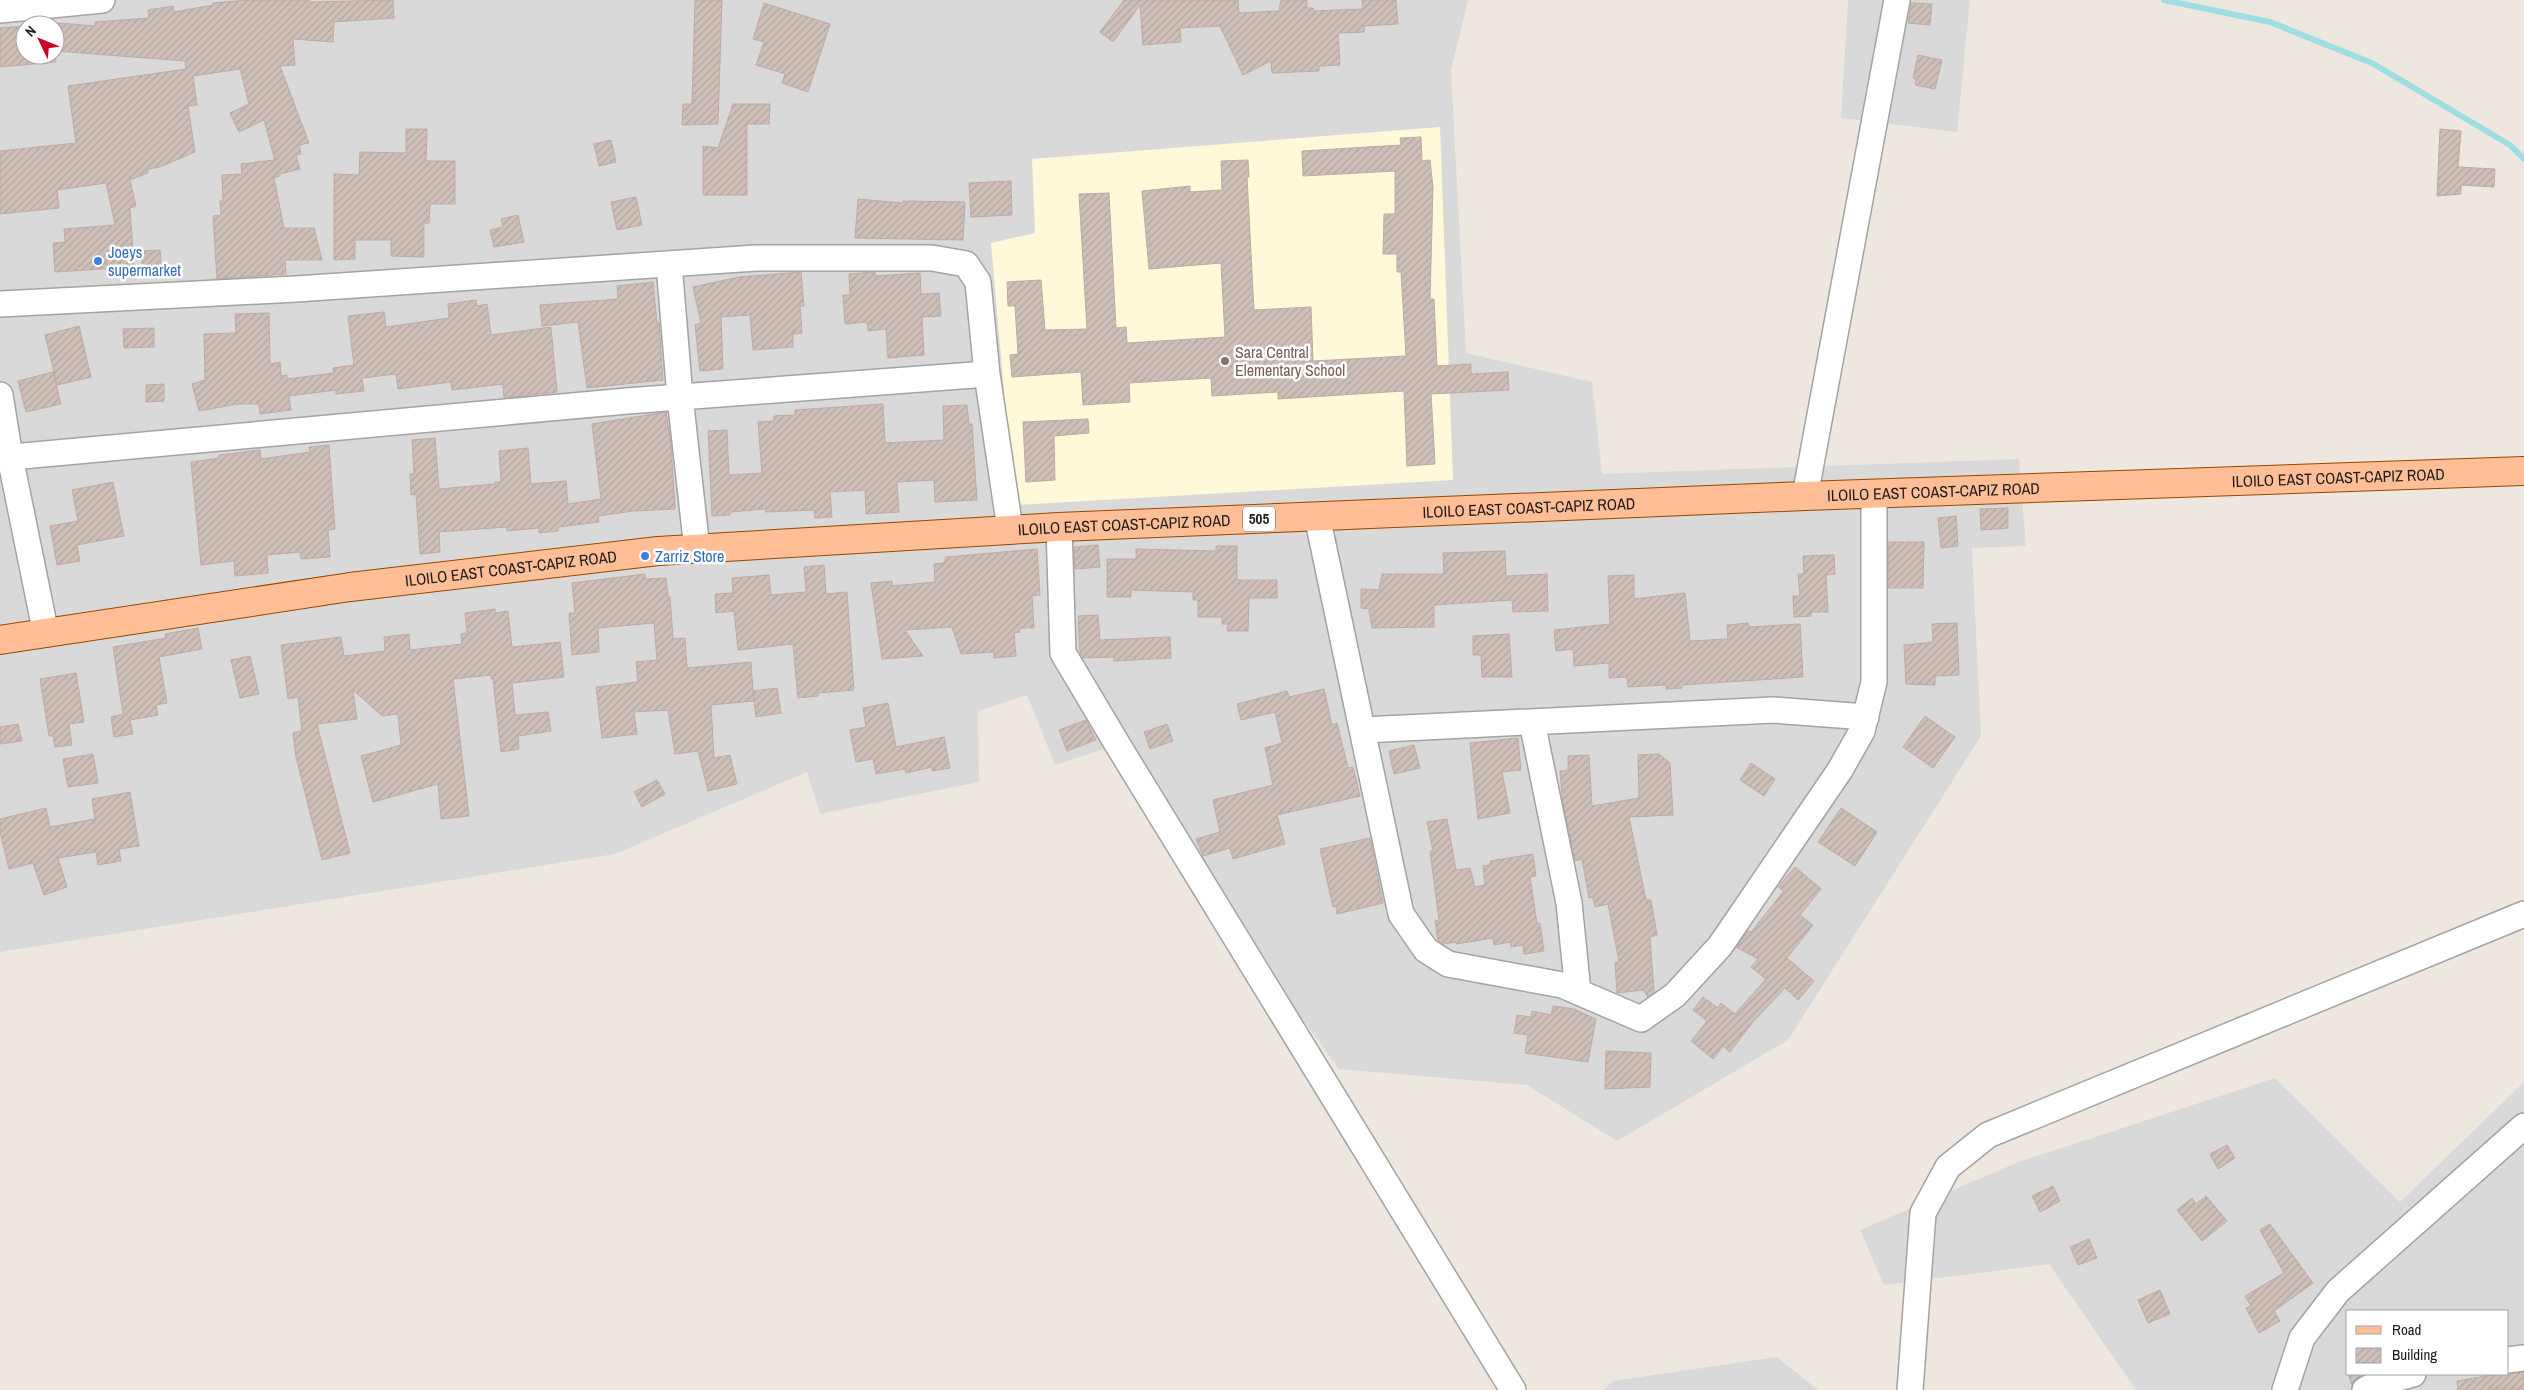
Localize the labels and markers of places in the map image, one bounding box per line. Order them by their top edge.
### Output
place label: Joeys supermarket [108,241,181,281]
marker: Joeys supermarket [92,255,104,267]
place label: Sara Central Elementary School [1235,341,1345,381]
marker: Sara Central Elementary School [1219,355,1231,367]
place label: Zarriz Store [655,545,724,567]
marker: Zarriz Store [639,550,651,562]

